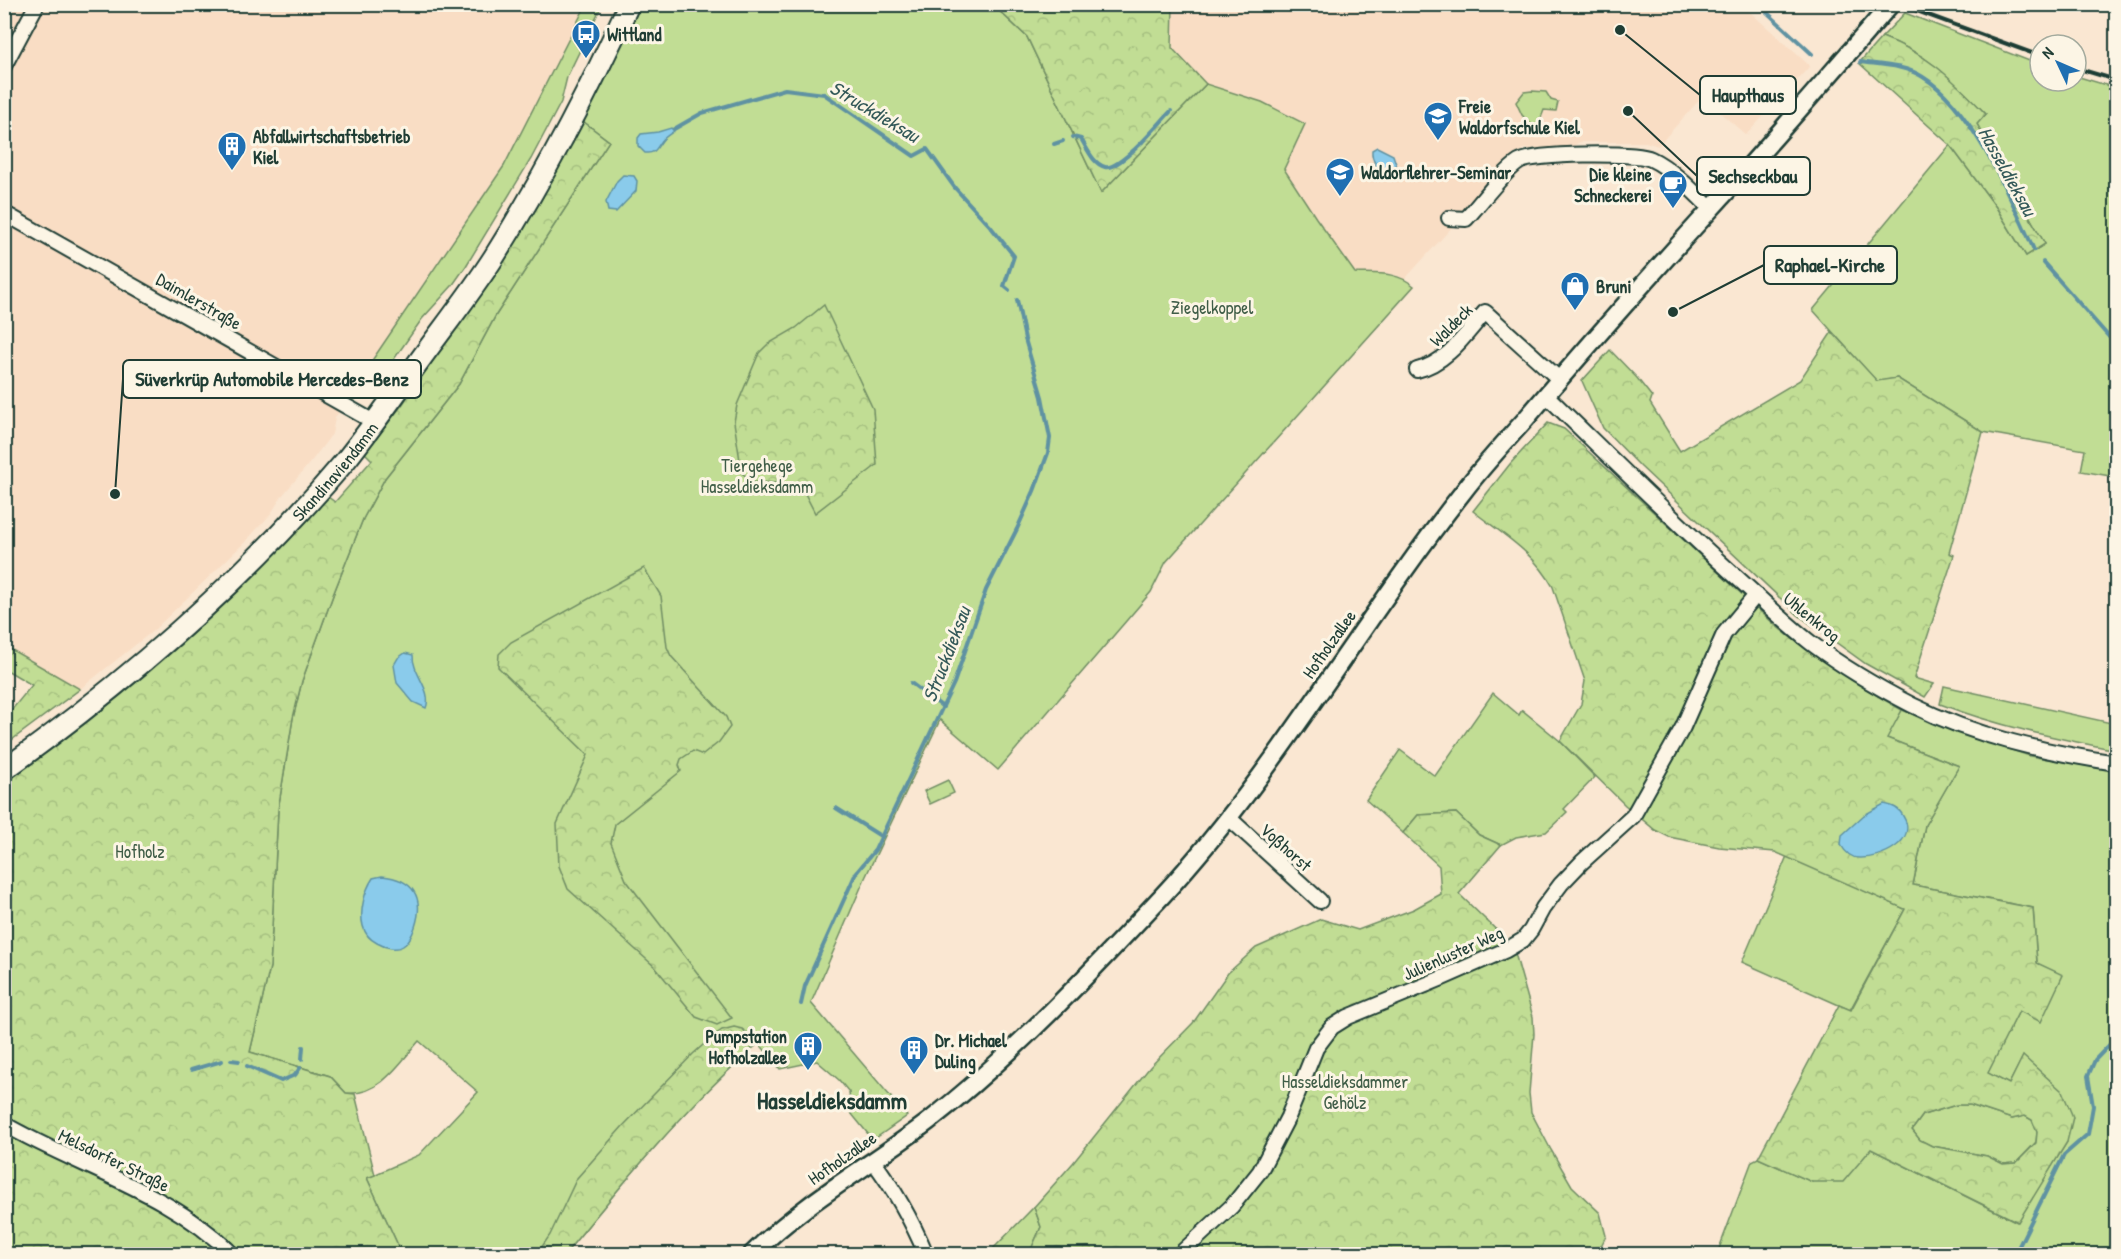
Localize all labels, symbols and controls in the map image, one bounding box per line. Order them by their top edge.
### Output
bus stop icon: Wittland [570,18,602,60]
place label: Wittland [607,22,662,47]
north arrow [2028,33,2088,93]
text: N [2036,42,2058,63]
water label: Struckdieksau [825,74,926,149]
callout: Haupthaus [1700,76,1796,114]
text: Haupthaus [1712,81,1785,109]
place label: Freie Waldorfschule Kiel [1458,94,1581,140]
school or university icon: Freie Waldorfschule Kiel [1422,100,1454,142]
water label: Hasseldieksau [1972,122,2045,222]
place label: Abfallwirtschaftsbetrieb Kiel [253,124,411,170]
building icon: Abfallwirtschaftsbetrieb Kiel [216,130,248,172]
school or university icon: Waldorflehrer-Seminar [1324,156,1356,198]
callout: Sechseckbau [1697,157,1810,195]
place label: Waldorflehrer-Seminar [1361,160,1511,185]
place label: Die kleine Schneckerei [1574,162,1653,208]
text: Sechseckbau [1708,162,1799,189]
cafe icon: Die kleine Schneckerei [1657,168,1689,210]
callout: Raphael-Kirche [1764,246,1897,284]
text: Raphael-Kirche [1775,251,1885,279]
street label: Daimlerstraße [152,267,246,335]
shop icon: Bruni [1559,270,1591,312]
place label: Bruni [1596,274,1631,299]
park label: Ziegelkoppel [1171,295,1253,320]
street label: Waldeck [1424,298,1478,352]
callout: Süverkrüp Automobile Mercedes-Benz [123,360,421,398]
text: Süverkrüp Automobile Mercedes-Benz [135,365,409,393]
street label: Skandinaviendamm [286,416,384,526]
park label: Tiergehege Hasseldieksdamm [701,453,813,499]
street label: Uhlenkrog [1778,586,1846,648]
water label: Struckdieksau [915,601,977,705]
street label: Hofholzallee [1296,605,1362,683]
street label: Voßhorst [1255,817,1318,877]
park label: Hofholz [115,839,165,864]
street label: Julienluster Weg [1399,920,1507,986]
place label: Pumpstation Hofholzallee [705,1024,788,1070]
place label: Dr. Michael Duling [935,1028,1008,1075]
building icon: Pumpstation Hofholzallee [792,1030,824,1072]
building icon: Dr. Michael Duling [898,1034,930,1076]
park label: Hasseldieksdammer Gehölz [1282,1069,1408,1115]
district label: Hasseldieksdamm [757,1084,907,1116]
street label: Melsdorfer Straße [54,1122,174,1198]
street label: Hofholzallee [803,1125,881,1191]

